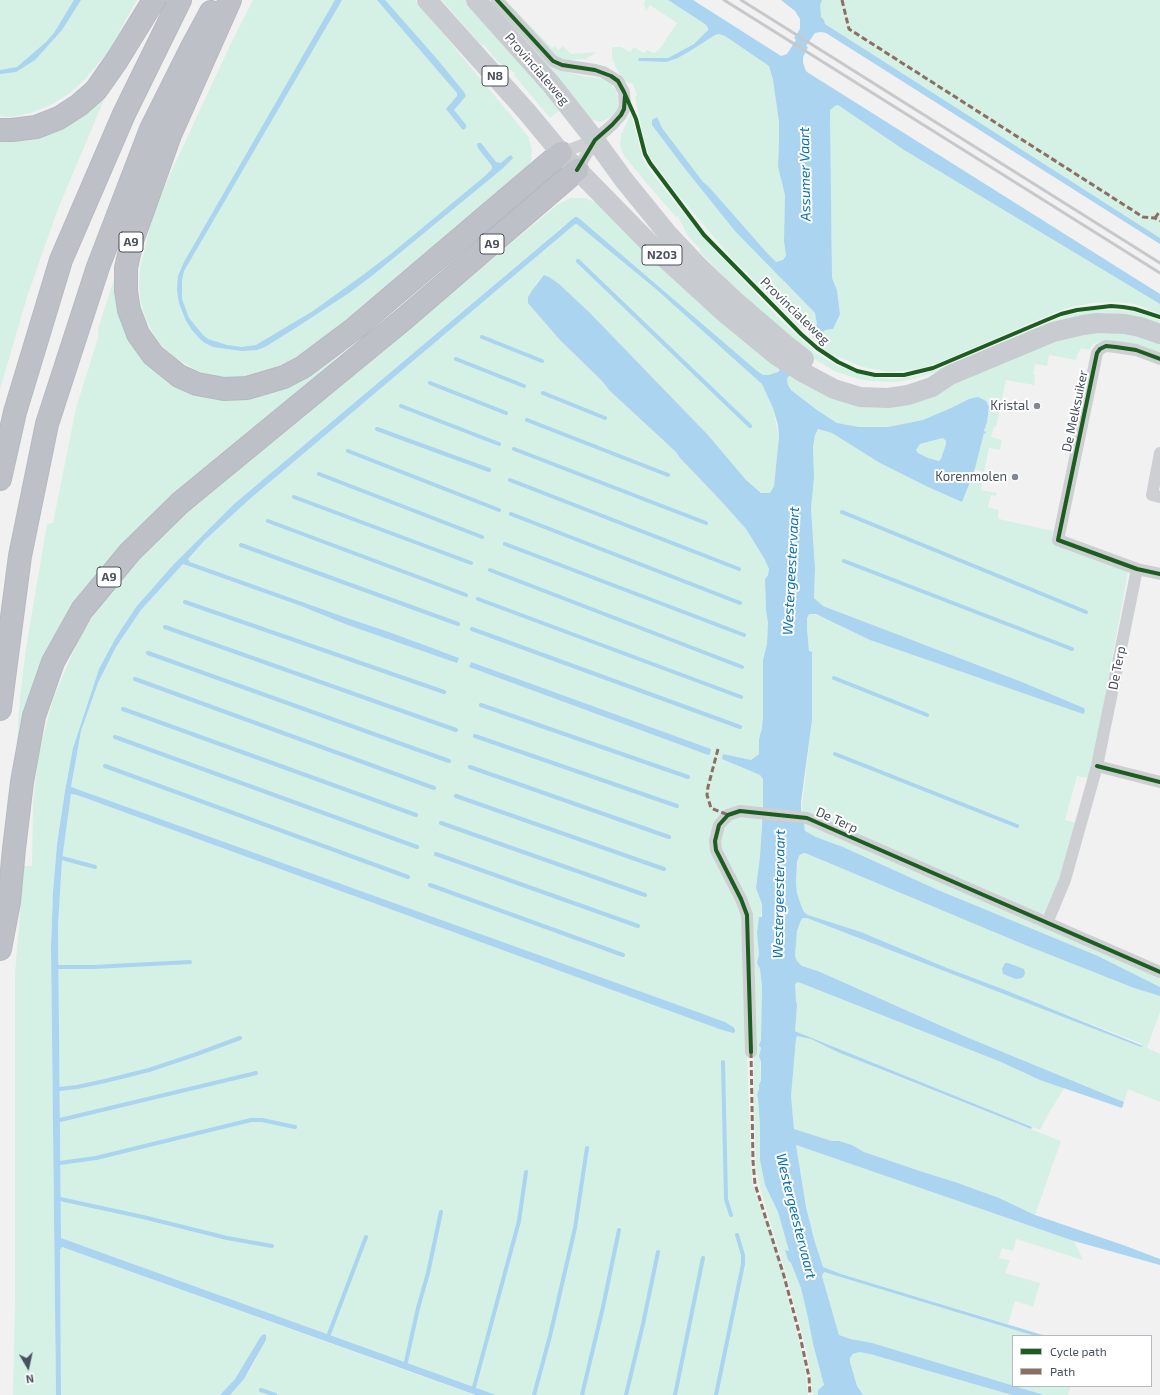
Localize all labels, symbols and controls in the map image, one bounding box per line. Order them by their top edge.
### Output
street label: Provincialeweg [502,30,572,108]
road number: N8 [482,66,508,86]
water label: Assumer Vaart [796,127,814,221]
road number: A9 [119,232,143,252]
road number: A9 [480,234,504,254]
road number: N203 [642,245,682,265]
street label: Provincialeweg [757,274,833,348]
street label: De Melksuiker [1059,369,1091,453]
place label: Kristal [990,398,1029,414]
marker: Kristal [1032,401,1042,411]
place label: Korenmolen [935,469,1007,485]
marker: Korenmolen [1010,472,1020,482]
water label: Westergeestervaart [779,506,803,636]
road number: A9 [97,567,121,587]
street label: De Terp [1105,645,1129,691]
street label: De Terp [814,804,860,836]
water label: Westergeestervaart [769,830,789,958]
water label: Westergeestervaart [772,1152,820,1280]
legend [1012,1335,1152,1387]
text: Cycle path [1050,1344,1107,1358]
north arrow [8,1347,48,1387]
text: Path [1050,1364,1075,1378]
text: N [25,1372,35,1386]

